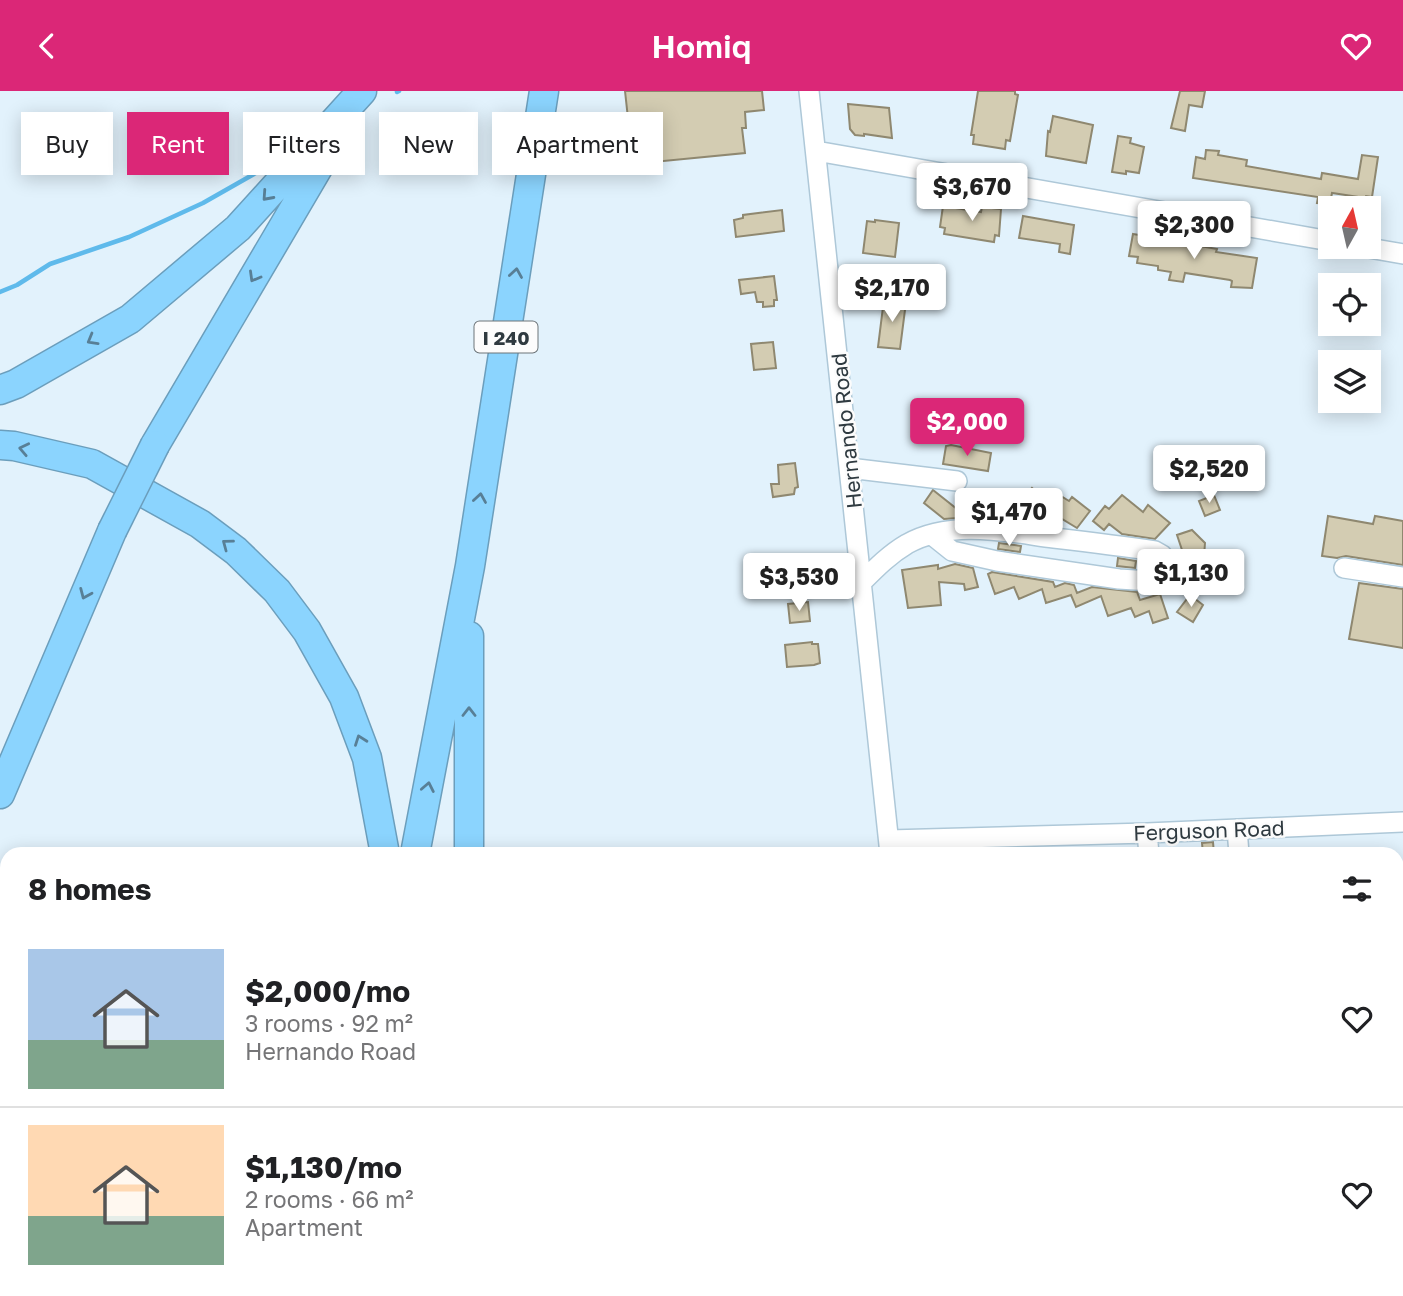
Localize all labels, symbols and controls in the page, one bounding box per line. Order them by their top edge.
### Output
icon: back [28,27,66,65]
text: Homiq [652,27,751,65]
icon: heart [1337,27,1375,65]
chip: Buy [21,112,113,175]
chip: Rent [127,112,229,175]
chip: Filters [243,112,365,175]
chip: New [379,112,478,175]
chip: Apartment [492,112,663,175]
pin: $3,670 [915,163,1029,223]
text: $3,670 [933,172,1011,200]
one-way arrow [263,188,275,201]
north arrow [1318,196,1381,259]
map controls [1318,196,1381,413]
pin: $2,300 [1137,201,1251,261]
text: $2,300 [1154,210,1234,238]
pin: $2,170 [835,265,949,324]
one-way arrow [508,268,523,279]
one-way arrow [249,269,262,282]
text: $2,170 [854,273,930,301]
button: locate [1318,273,1381,336]
road number: I 240 [475,321,538,353]
one-way arrow [87,332,99,345]
button: layers [1318,350,1381,413]
street label: Hernando Road [825,352,867,510]
pin: $2,000 [910,399,1024,458]
text: $2,000 [926,407,1008,435]
one-way arrow [18,442,30,457]
pin: $2,520 [1152,445,1266,505]
text: $2,520 [1169,454,1249,482]
pin: $1,470 [952,489,1066,548]
one-way arrow [473,492,488,504]
text: $1,470 [971,497,1047,525]
one-way arrow [223,540,235,553]
pin: $1,130 [1134,549,1248,609]
pin: $3,530 [742,553,856,613]
text: $1,130 [1153,558,1229,586]
text: $3,530 [759,562,839,590]
one-way arrow [79,587,93,599]
one-way arrow [461,707,476,718]
one-way arrow [354,734,368,746]
one-way arrow [419,781,434,793]
street label: Ferguson Road [1133,814,1285,846]
icon: filters [1338,870,1376,908]
text: 8 homes [28,871,152,907]
text: $2,000/mo [245,973,410,1009]
icon: home [84,977,168,1061]
icon: heart [1338,1000,1376,1038]
text: 3 rooms · 92 m² [245,1009,413,1037]
text: Hernando Road [245,1037,416,1065]
text: $1,130/mo [245,1149,402,1185]
icon: home [84,1153,168,1237]
icon: heart [1338,1176,1376,1214]
text: 2 rooms · 66 m² [245,1185,414,1213]
text: Apartment [245,1213,363,1241]

